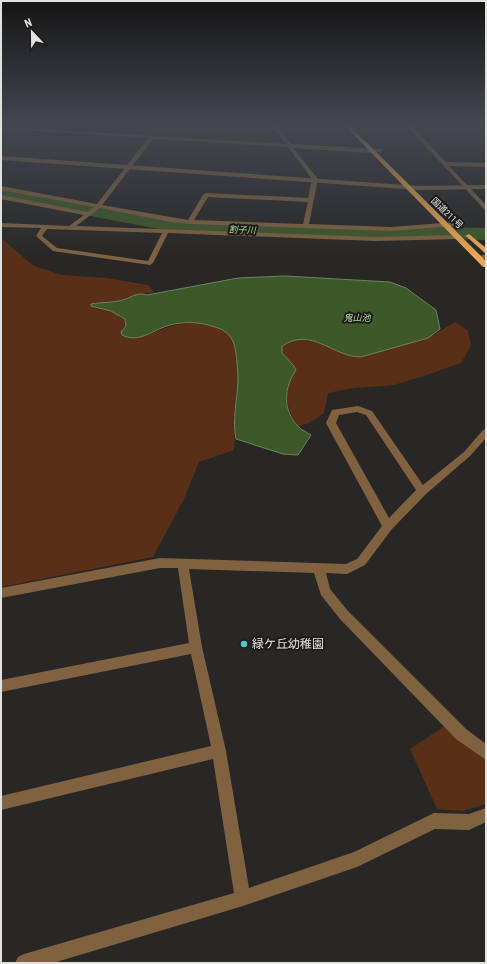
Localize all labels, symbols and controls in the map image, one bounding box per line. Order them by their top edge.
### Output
north arrow [12,12,52,52]
text: N [23,16,34,30]
street label: 国道211号 [429,195,465,231]
water label: 割子川 [228,225,257,236]
water label: 鬼山池 [343,313,371,323]
place label: 緑ケ丘幼稚園 [252,637,324,651]
marker: 緑ケ丘幼稚園 [239,639,249,649]

